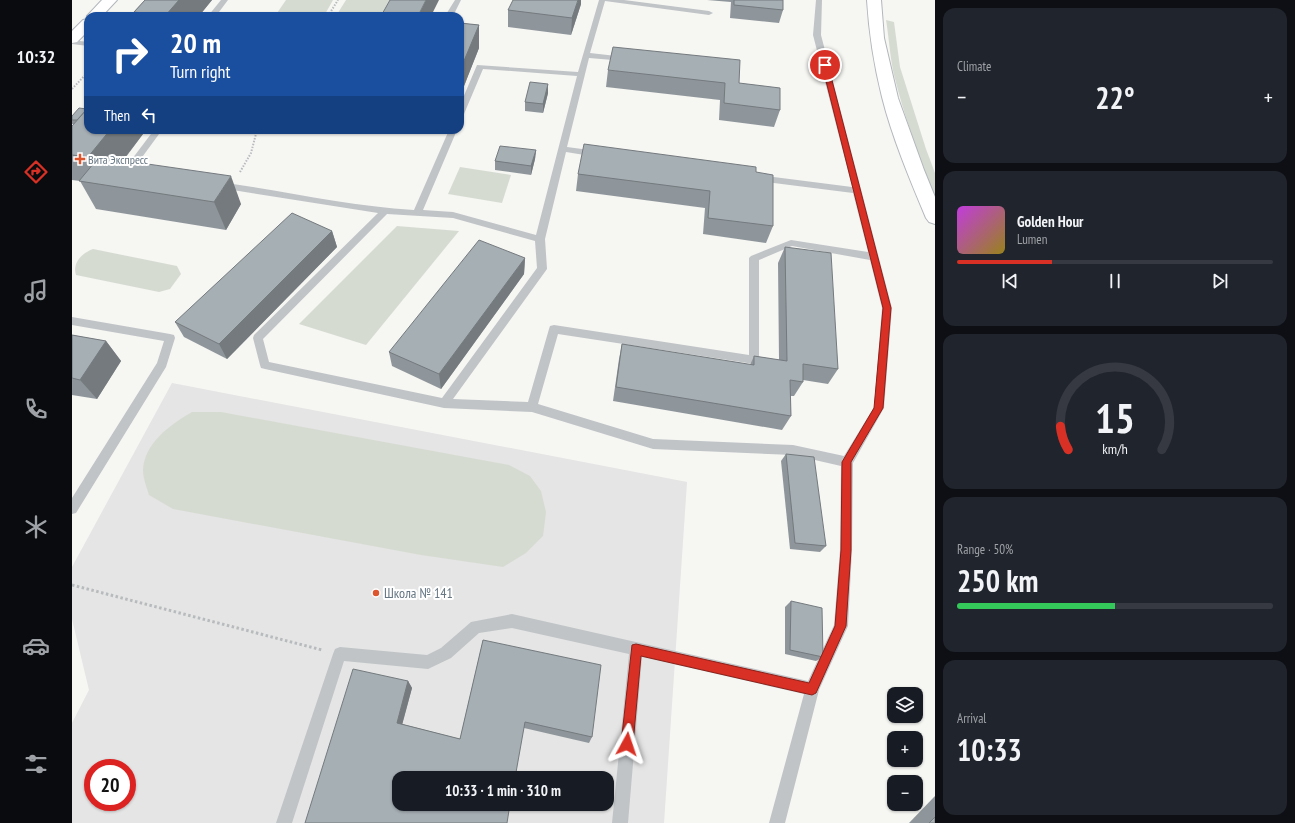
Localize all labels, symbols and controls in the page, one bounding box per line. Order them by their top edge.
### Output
text: 20 m [170,24,221,61]
icon: right [104,28,156,80]
text: 10:32 [17,45,55,68]
pin [808,48,842,82]
icon: arrive [814,54,836,76]
text: Climate [957,58,991,75]
text: Turn right [170,60,230,83]
text: 22° [1095,78,1135,117]
text: − [957,83,966,111]
text: + [1264,83,1273,111]
icon: left [138,104,160,126]
text: Then [104,106,130,125]
place label: Вита Экспресс [88,152,149,167]
marker: Вита Экспресс [75,154,85,164]
icon: directions [22,158,50,186]
text: Golden Hour [1017,212,1084,231]
text: Lumen [1017,231,1047,248]
icon: previous [999,270,1021,292]
icon: pause [1104,270,1126,292]
icon: next [1209,270,1231,292]
icon: music [22,277,50,305]
text: 15 [1095,390,1135,443]
icon: phone [22,395,50,423]
text: km/h [1102,438,1128,457]
icon: climate [22,513,50,541]
text: Range · 50% [957,541,1013,558]
text: 250 km [957,561,1038,600]
place label: Школа № 141 [384,584,453,602]
marker: Школа № 141 [371,588,381,598]
icon: car [22,632,50,660]
map controls [887,687,923,811]
button: layers [887,687,923,723]
text: Arrival [957,710,986,727]
position arrow [606,723,648,765]
text: 10:33 [957,730,1022,769]
button: + [887,731,923,767]
icon: filters [22,750,50,778]
speed limit sign: 20 [84,759,136,811]
button: − [887,775,923,811]
text: 10:33 · 1 min · 310 m [445,781,561,800]

